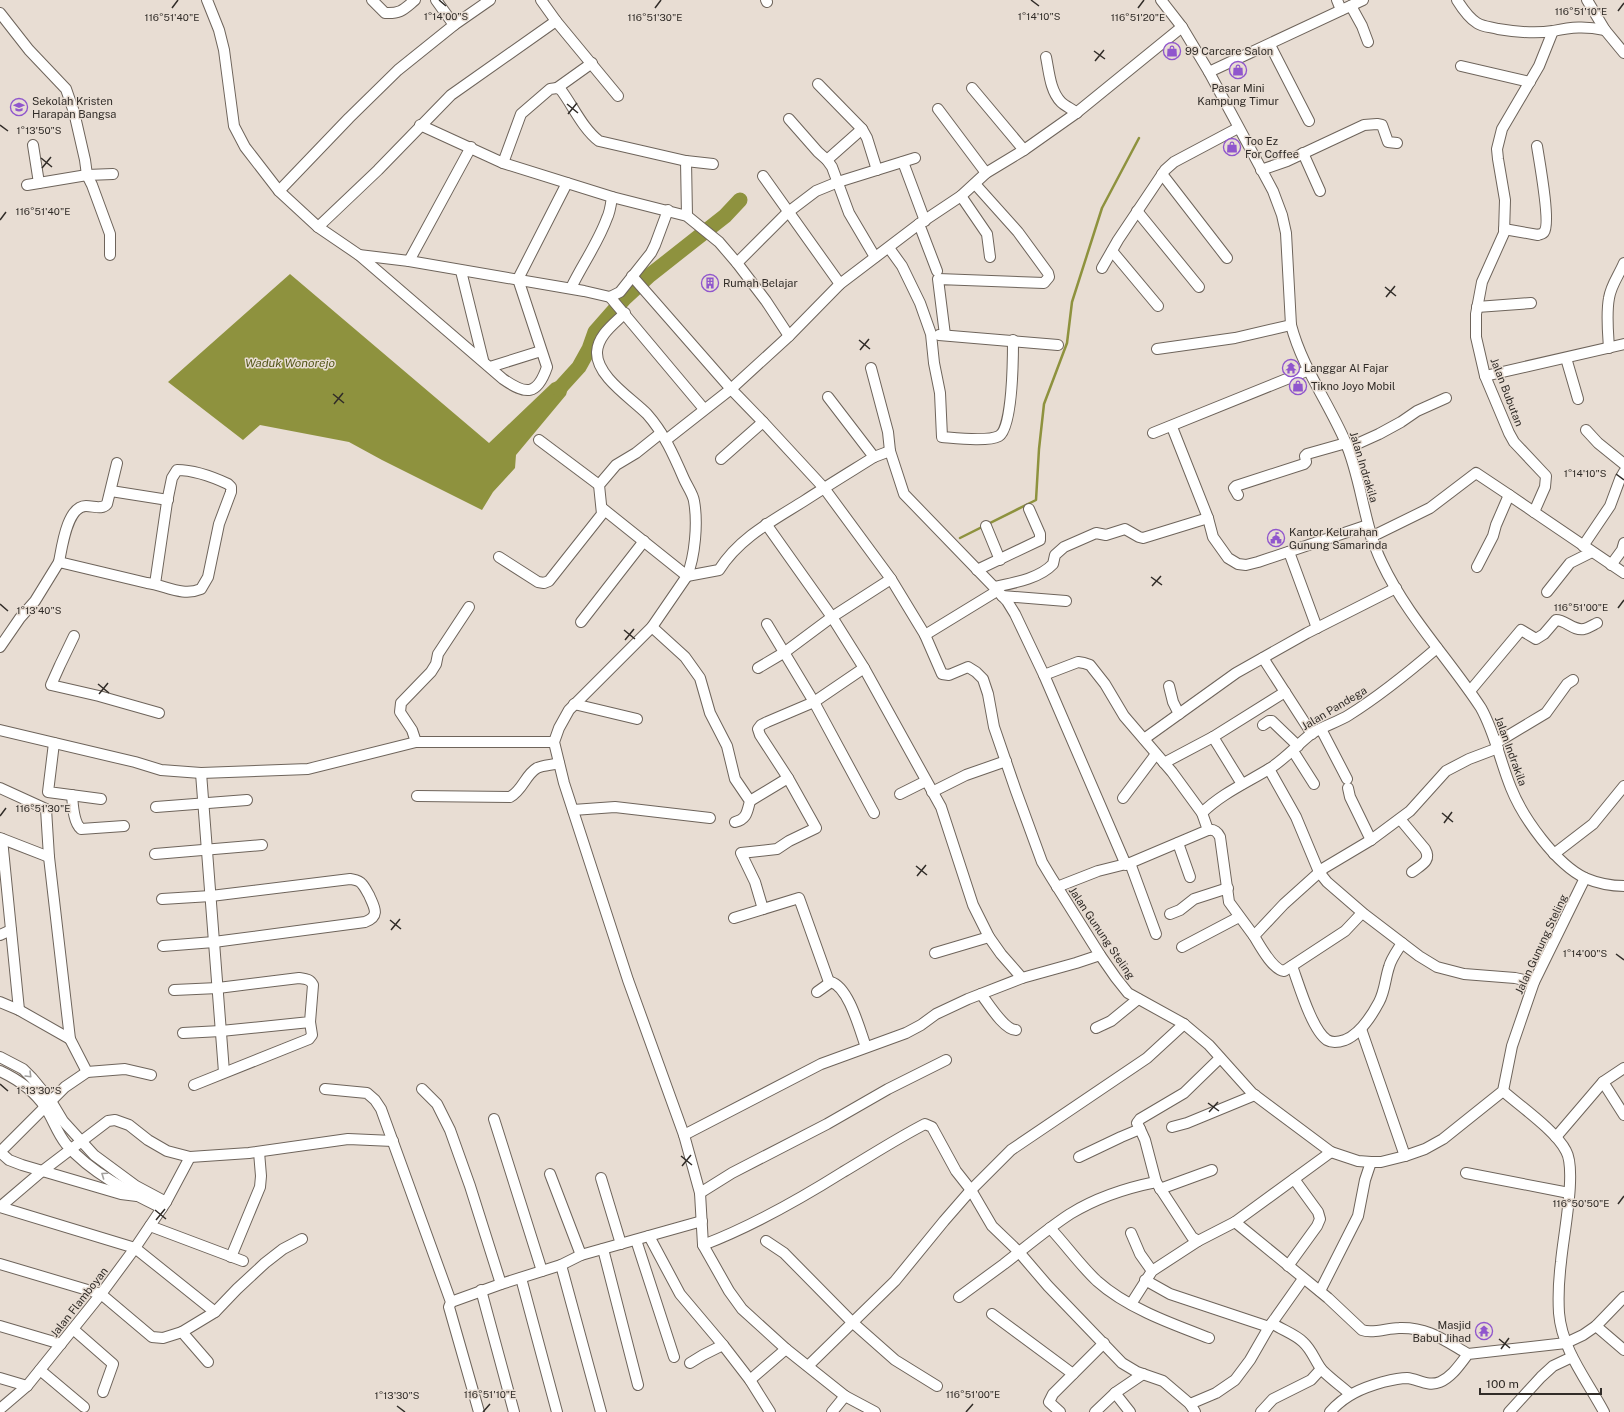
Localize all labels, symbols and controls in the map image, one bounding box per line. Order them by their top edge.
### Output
text: 116°51'10"E [1555,5,1607,17]
text: 1°14'00"S [424,10,469,22]
text: 1°14'10"S [1018,10,1061,22]
text: 116°51'40"E [145,11,199,23]
text: 116°51'30"E [628,11,682,23]
text: 116°51'20"E [1111,11,1165,23]
shop icon: 99 Carcare Salon [1162,41,1182,61]
place label: 99 Carcare Salon [1185,45,1273,57]
shop icon: Pasar Mini Kampung Timur [1228,60,1248,80]
place label: Pasar Mini Kampung Timur [1197,82,1279,107]
place label: Sekolah Kristen Harapan Bangsa [32,95,116,120]
school or university icon: Sekolah Kristen Harapan Bangsa [9,97,29,117]
text: 1°13'50"S [16,124,62,136]
place label: Too Ez For Coffee [1245,135,1299,160]
shop icon: Too Ez For Coffee [1222,137,1242,157]
text: 116°51'40"E [16,205,70,217]
building icon: Rumah Belajar [700,273,720,293]
place label: Rumah Belajar [723,277,798,289]
water label: Waduk Wonorejo [245,356,336,370]
street label: Jalan Bubutan [1488,356,1526,428]
temple icon: Langgar Al Fajar [1281,358,1301,378]
place label: Langgar Al Fajar [1304,362,1389,374]
shop icon: Tikno Joyo Mobil [1288,376,1308,396]
place label: Tikno Joyo Mobil [1311,380,1395,392]
street label: Jalan Indrakila [1348,430,1380,504]
text: 1°14'10"S [1564,467,1607,479]
place label: Kantor Kelurahan Gunung Samarinda [1289,526,1387,551]
public building icon: Kantor Kelurahan Gunung Samarinda [1266,528,1286,548]
text: 116°51'00"E [1554,601,1608,613]
text: 1°13'40"S [17,604,62,616]
street label: Jalan Pandega [1299,684,1369,732]
street label: Jalan Indrakila [1493,714,1529,788]
text: 116°51'30"E [16,802,70,814]
street label: Jalan Gunung Steling [1067,885,1137,982]
street label: Jalan Gunung Steling [1513,892,1569,996]
text: 1°14'00"S [1563,947,1608,959]
one-way arrow [24,1070,31,1078]
text: 1°13'30"S [17,1084,62,1096]
one-way arrow [101,1172,108,1180]
text: 116°50'50"E [1553,1197,1610,1209]
street label: Jalan Flamboyan [48,1265,110,1339]
place label: Masjid Babul Jihad [1412,1319,1471,1344]
temple icon: Masjid Babul Jihad [1474,1321,1494,1341]
scale bar [1480,1370,1601,1396]
text: 100 m [1486,1377,1519,1391]
text: 116°51'10"E [464,1388,516,1400]
text: 116°51'00"E [946,1388,1000,1400]
text: 1°13'30"S [375,1389,420,1401]

